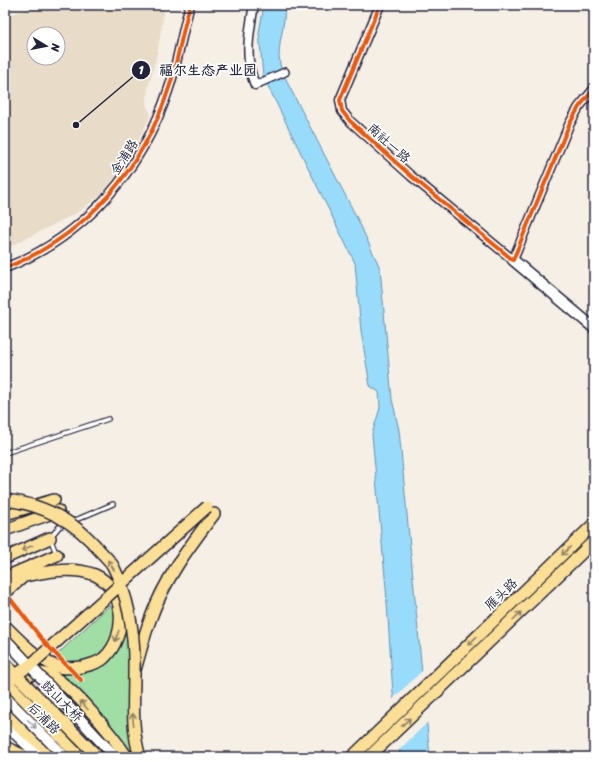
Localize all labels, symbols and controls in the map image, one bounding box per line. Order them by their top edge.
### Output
north arrow [26,26,66,66]
text: N [45,41,66,53]
callout: 福尔生态产业园 [131,57,265,83]
text: 福尔生态产业园 [159,58,257,83]
text: 1 [138,59,144,81]
street label: 南社一路 [362,117,416,169]
street label: 金浦路 [104,134,144,180]
one-way arrow [22,545,34,552]
one-way arrow [561,546,571,556]
one-way arrow [107,559,115,571]
street label: 雁头路 [479,572,523,616]
one-way arrow [512,611,522,621]
one-way arrow [113,630,121,642]
one-way arrow [467,636,477,646]
street label: 鼓山大桥 [35,674,89,728]
street label: 后浦路 [22,696,66,740]
one-way arrow [80,700,89,711]
one-way arrow [130,713,137,726]
one-way arrow [401,718,411,727]
one-way arrow [27,719,37,729]

